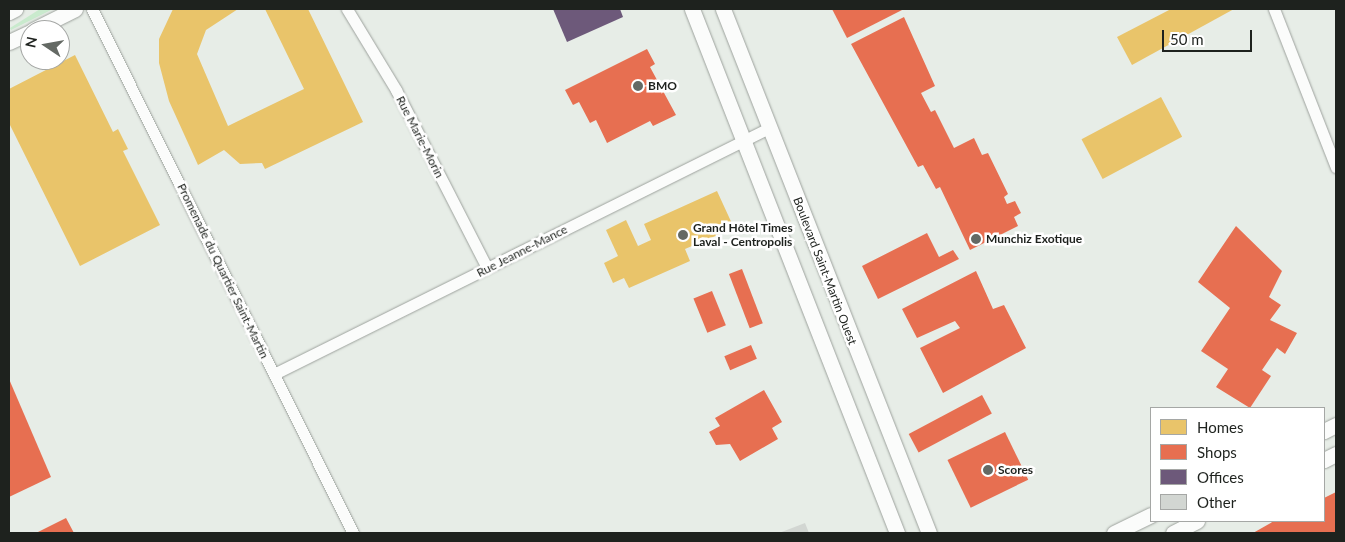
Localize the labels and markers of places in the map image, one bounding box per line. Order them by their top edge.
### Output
place label: BMO [648,79,677,93]
marker: BMO [632,80,644,92]
place label: Grand Hôtel Times Laval - Centropolis [693,221,793,249]
marker: Grand Hôtel Times Laval - Centropolis [677,229,689,241]
place label: Munchiz Exotique [986,232,1082,246]
marker: Munchiz Exotique [970,233,982,245]
place label: Scores [998,463,1033,477]
marker: Scores [982,464,994,476]

